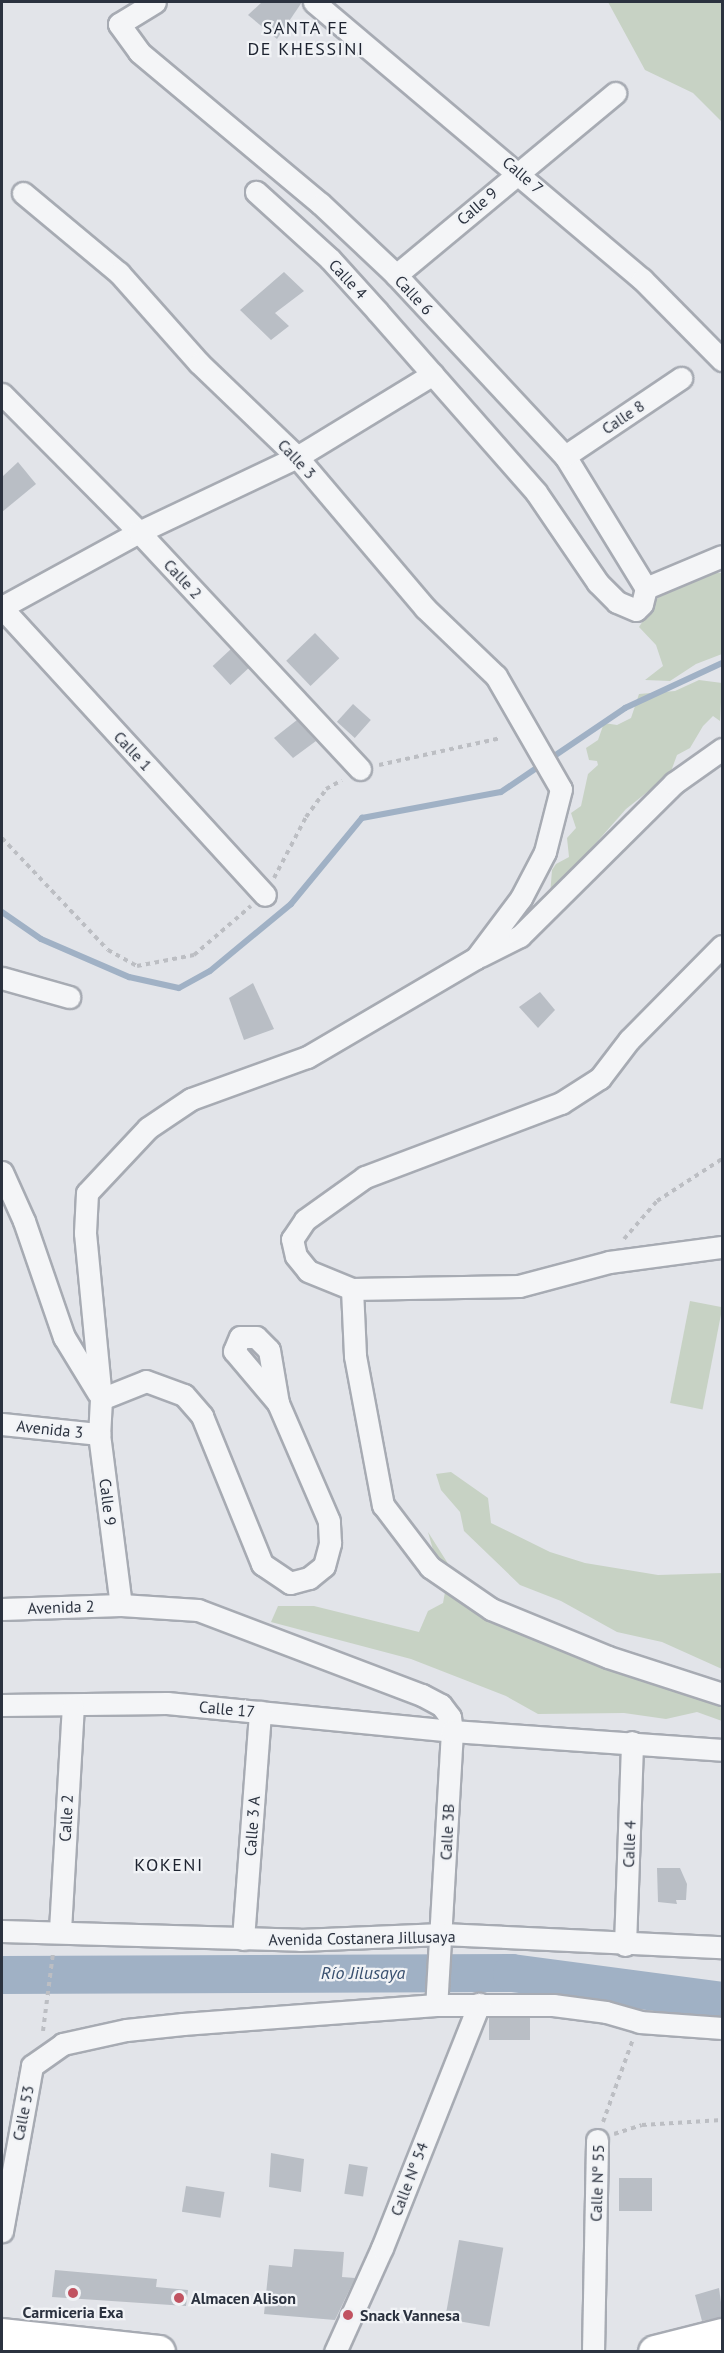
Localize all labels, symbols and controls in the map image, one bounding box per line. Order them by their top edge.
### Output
district label: SANTA FE DE KHESSINI [247,18,365,60]
street label: Calle 7 [499,152,547,198]
street label: Calle 9 [453,183,501,229]
street label: Calle 4 [325,255,371,303]
street label: Calle 6 [391,271,437,319]
street label: Calle 8 [598,396,648,438]
street label: Calle 3 [274,435,320,483]
street label: Calle 2 [160,555,206,603]
street label: Calle 1 [110,727,156,775]
street label: Avenida 3 [16,1416,84,1442]
street label: Calle 9 [96,1477,120,1527]
street label: Avenida 2 [27,1596,95,1618]
street label: Calle 17 [198,1697,256,1721]
street label: Calle 2 [55,1794,77,1842]
street label: Calle 3 A [240,1795,264,1857]
street label: Calle 3B [436,1803,458,1861]
street label: Calle 4 [619,1820,639,1868]
district label: KOKENI [134,1854,204,1876]
street label: Avenida Costanera Jillusaya [268,1927,456,1949]
water label: Río Jilusaya [321,1962,405,1984]
street label: Calle 53 [8,2084,38,2142]
street label: Calle Nº 54 [386,2139,432,2219]
street label: Calle Nº 55 [586,2144,608,2222]
marker: Carmiceria Exa [66,2286,80,2300]
place label: Almacen Alison [191,2288,297,2308]
marker: Almacen Alison [172,2291,186,2305]
place label: Carmiceria Exa [23,2302,123,2322]
place label: Snack Vannesa [360,2305,461,2325]
marker: Snack Vannesa [341,2308,355,2322]

